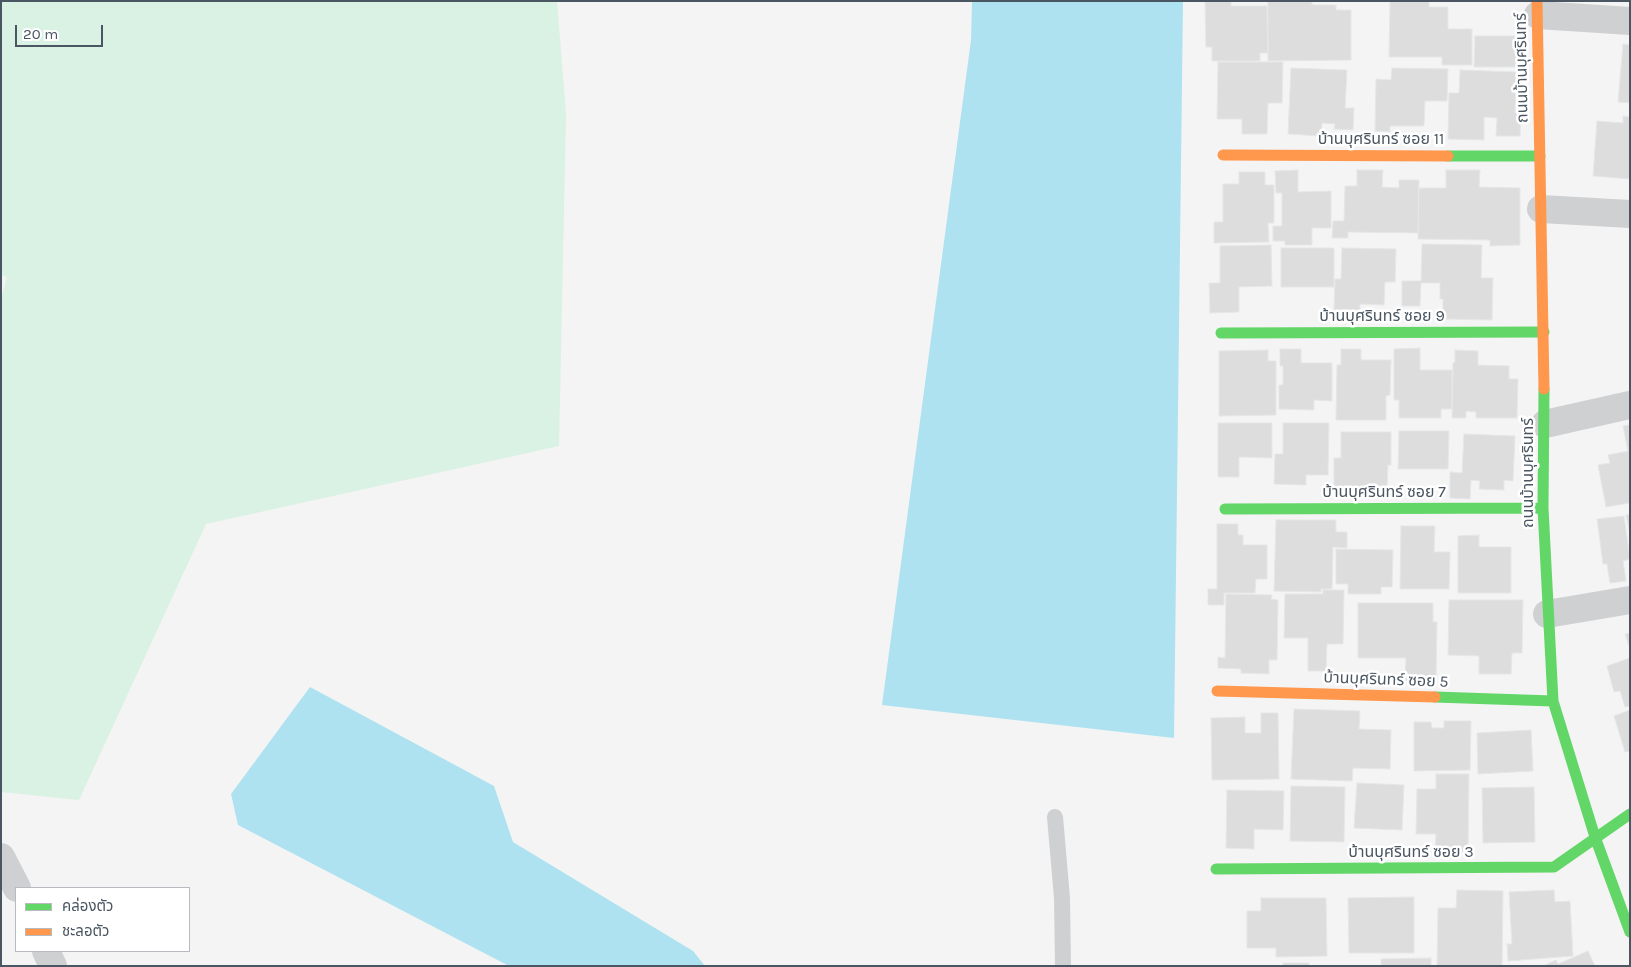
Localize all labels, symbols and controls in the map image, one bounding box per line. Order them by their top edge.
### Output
street label: ถนนบ้านบุศรินทร์ [1511,13,1533,123]
scale bar [18,15,105,47]
text: 20 m [23,25,58,43]
street label: บ้านบุศรินทร์ ซอย 11 [1318,129,1444,149]
street label: บ้านบุศรินทร์ ซอย 9 [1319,306,1445,326]
street label: ถนนบ้านบุศรินทร์ [1518,418,1538,528]
street label: บ้านบุศรินทร์ ซอย 7 [1322,482,1446,502]
street label: บ้านบุศรินทร์ ซอย 5 [1323,668,1449,692]
street label: บ้านบุศรินทร์ ซอย 3 [1348,842,1474,862]
legend [15,887,190,952]
text: คล่องตัว [62,897,113,915]
text: ชะลอตัว [62,922,109,940]

